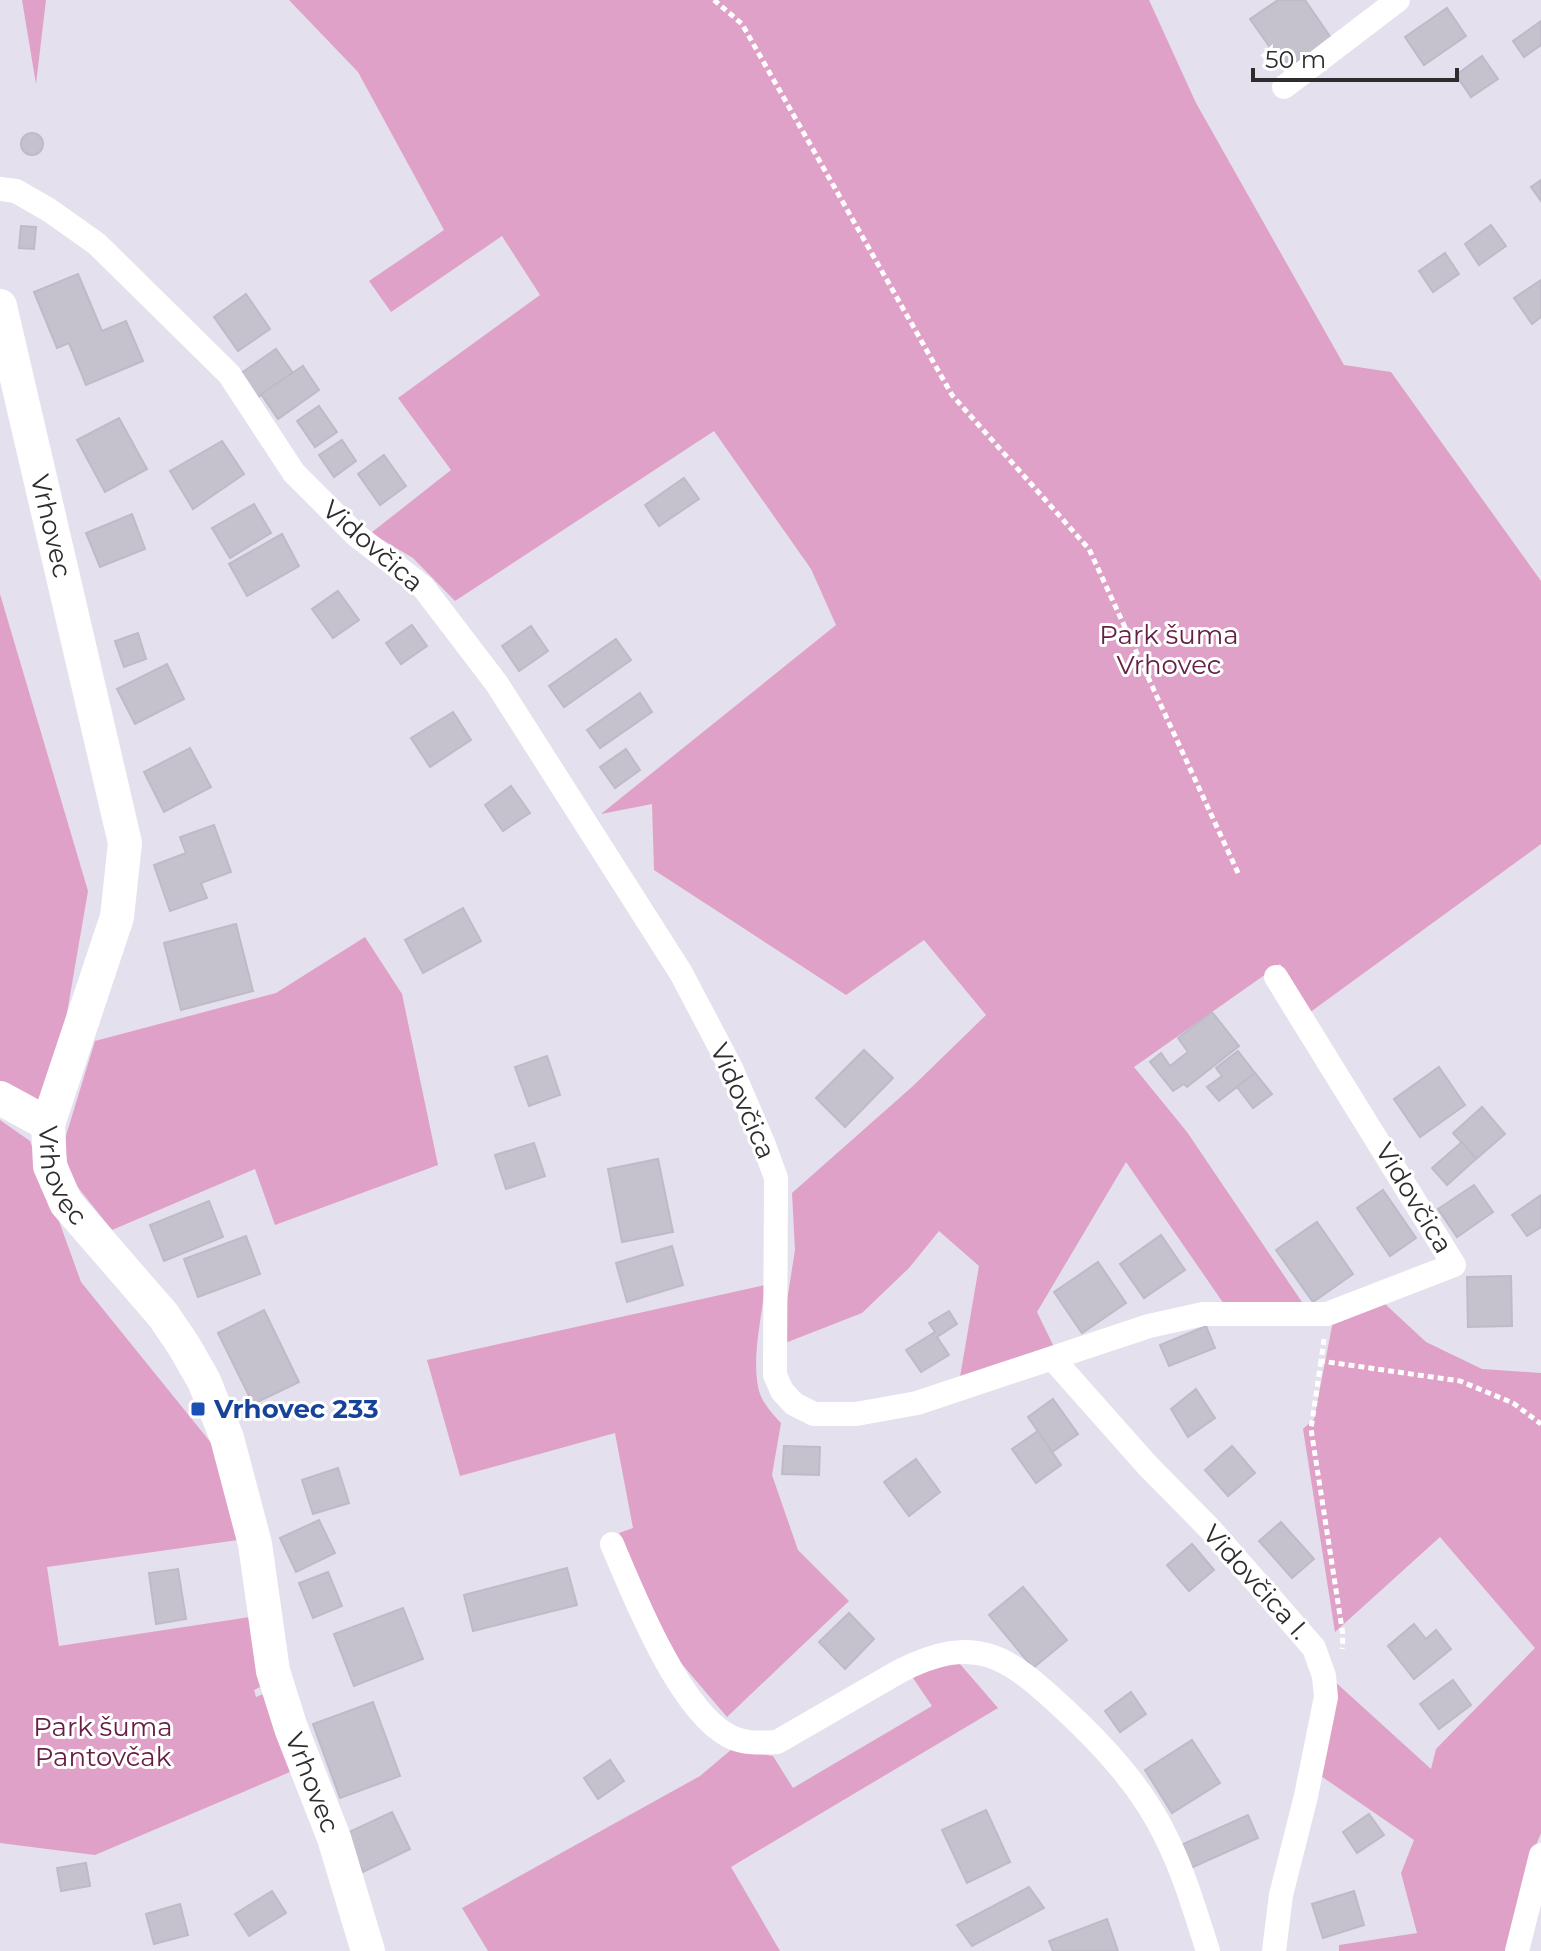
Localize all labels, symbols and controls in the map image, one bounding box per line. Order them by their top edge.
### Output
scale bar [1253,32,1457,82]
text: 50 m [1265,45,1326,74]
street label: Vrhovec [24,471,79,581]
street label: Vidovčica [316,493,430,599]
park label: Park šuma Vrhovec [1099,619,1239,681]
street label: Vidovčica [703,1038,783,1164]
street label: Vrhovec [32,1125,94,1232]
street label: Vidovčica [1369,1137,1459,1259]
place label: Vrhovec 233 [213,1393,379,1425]
marker: Vrhovec 233 [189,1400,207,1418]
street label: Vidovčica I. [1196,1518,1316,1646]
park label: Park šuma Pantovčak [33,1711,173,1773]
street label: Vrhovec [278,1728,346,1837]

